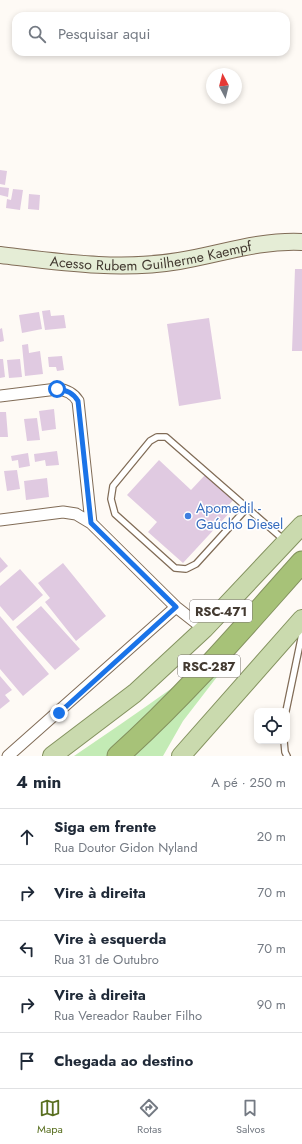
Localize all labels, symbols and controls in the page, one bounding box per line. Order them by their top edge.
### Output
search box [12,12,290,56]
icon: search [26,23,48,45]
text: Pesquisar aqui [58,23,150,45]
north arrow [206,68,242,104]
street label: Acesso Rubem Guilherme Kaempf [49,236,254,275]
route start [48,380,66,398]
place label: Apomedil - Gaúcho Diesel [196,498,283,534]
marker: Apomedil - Gaúcho Diesel [183,511,193,521]
road number: RSC-471 [190,600,252,622]
road number: RSC-287 [178,655,240,677]
route end [50,704,68,722]
map controls [254,708,290,744]
button: locate [254,708,290,744]
text: 4 min [16,770,61,794]
text: A pé · 250 m [211,773,286,792]
text: Siga em frente [54,816,156,838]
icon: ahead [16,826,38,848]
text: 20 m [257,827,286,846]
text: Rua Doutor Gidon Nyland [54,838,198,857]
icon: right [16,882,38,904]
text: Vire à direita [54,882,146,904]
text: 70 m [257,883,286,902]
text: Vire à esquerda [54,928,166,950]
icon: left [16,938,38,960]
text: 70 m [257,939,286,958]
text: Rua 31 de Outubro [54,950,159,969]
text: Vire à direita [54,984,146,1006]
icon: right [16,994,38,1016]
text: 90 m [257,995,286,1014]
text: Rua Vereador Rauber Filho [54,1006,202,1025]
icon: arrive [16,1050,38,1072]
text: Chegada ao destino [54,1050,193,1072]
tab: Mapa [37,1097,63,1137]
tab: Rotas [137,1097,162,1137]
tab: Salvos [236,1097,265,1137]

